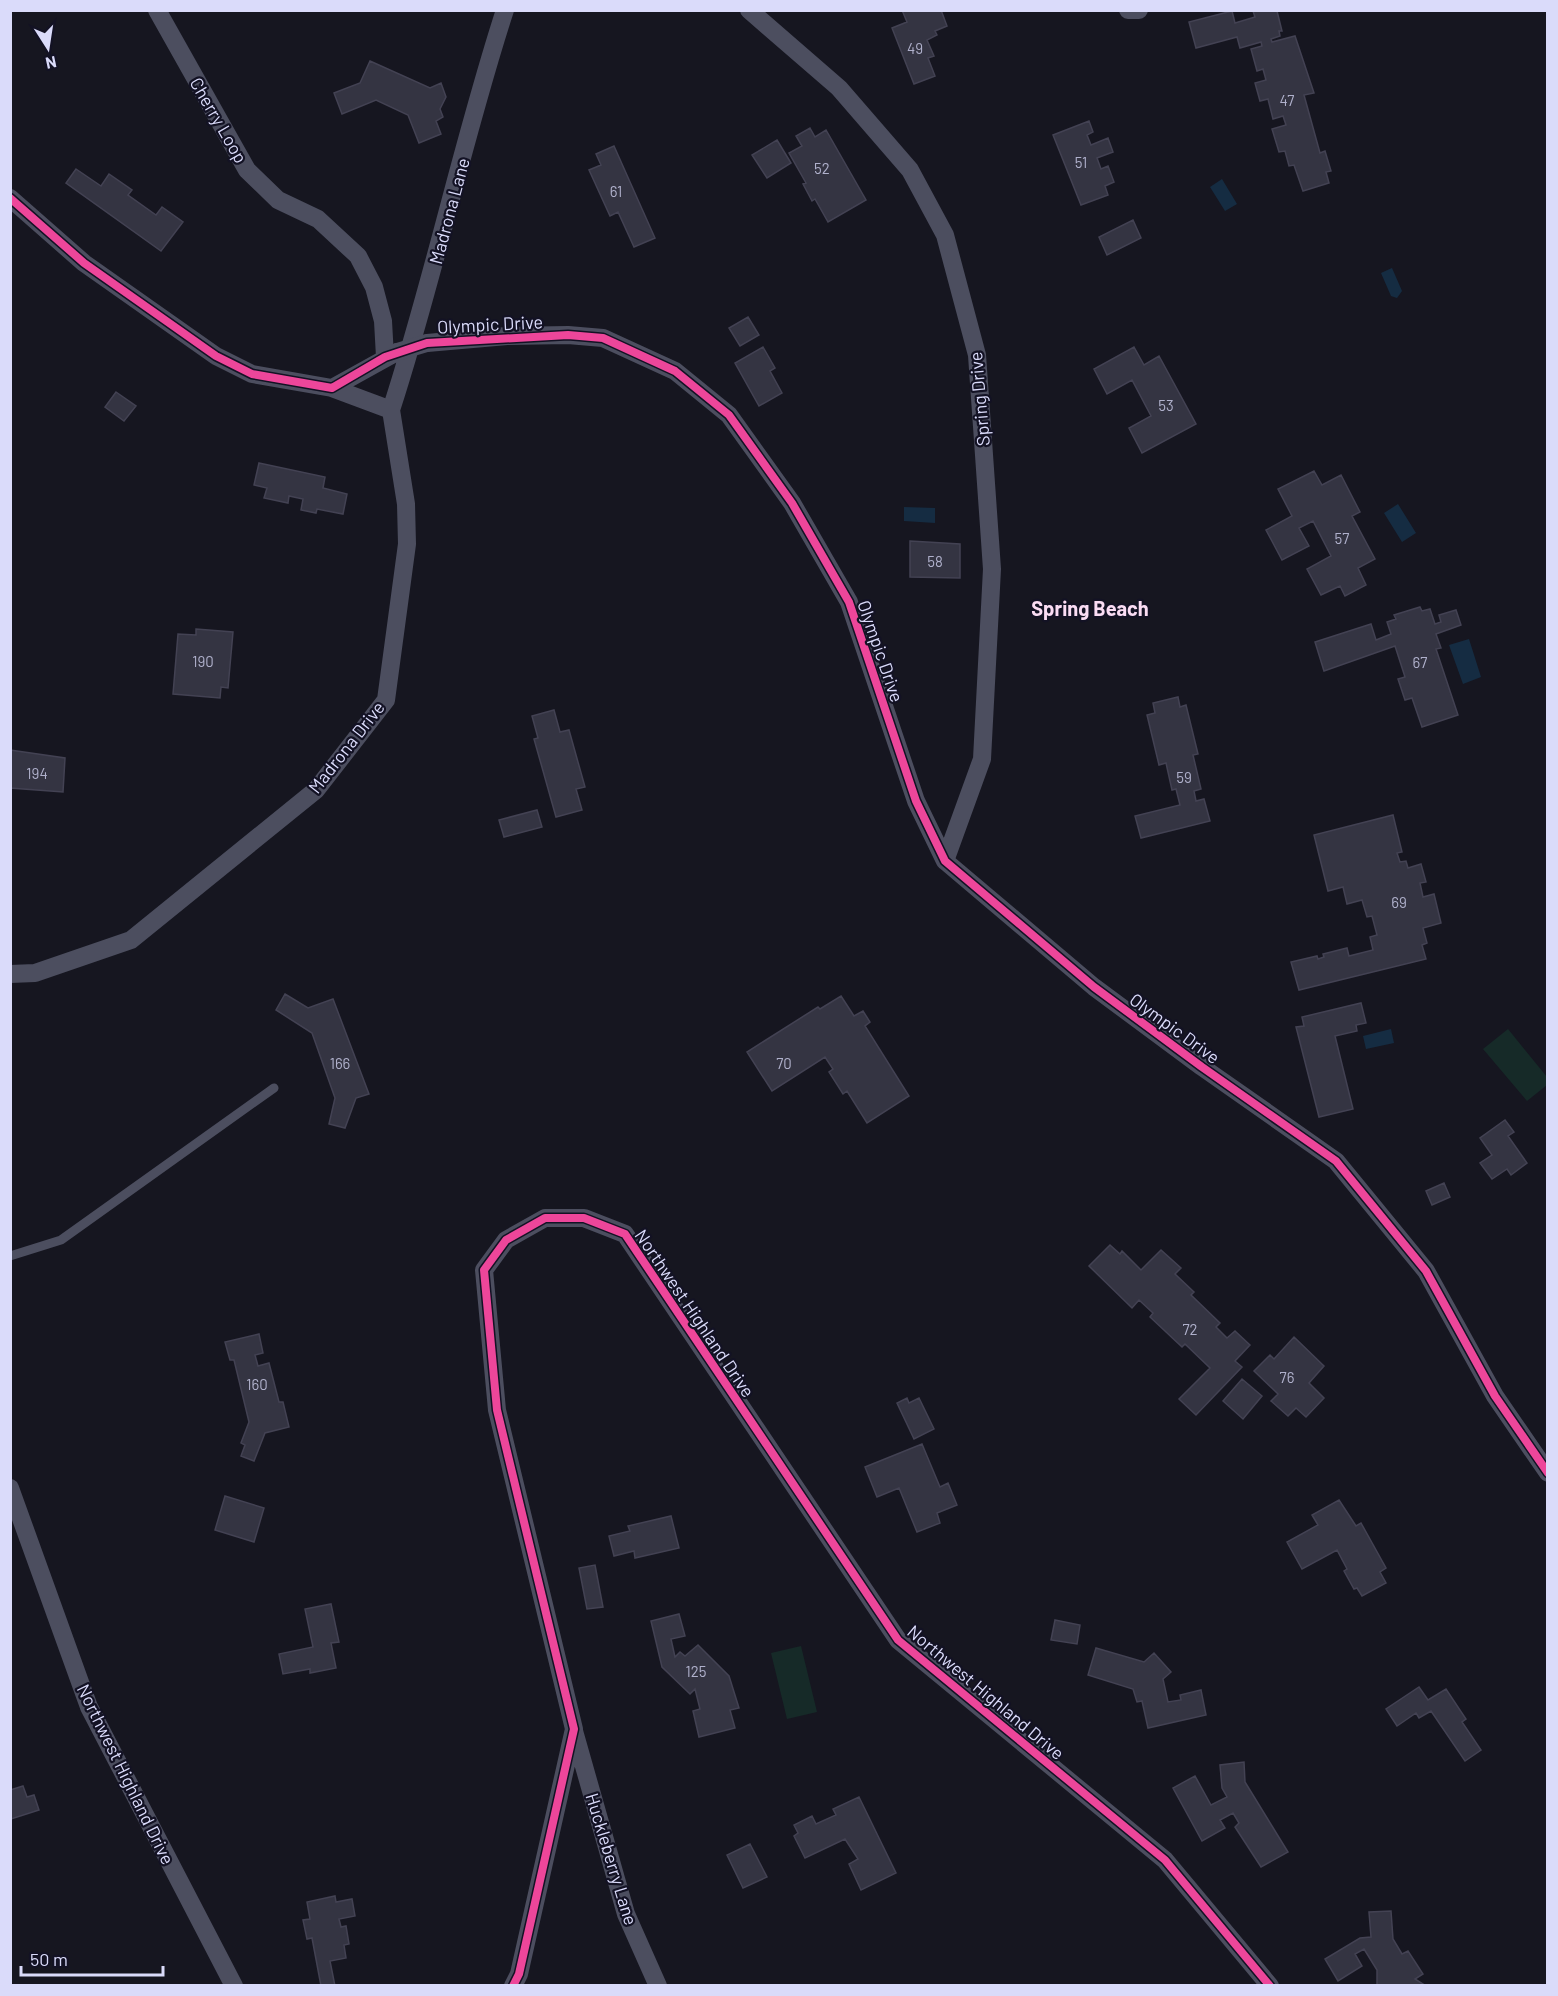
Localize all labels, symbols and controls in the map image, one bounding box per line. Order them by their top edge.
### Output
north arrow [18,18,78,78]
house number: 49 [907,39,923,57]
text: N [44,53,58,74]
street label: Cherry Loop [186,73,252,167]
house number: 47 [1280,91,1294,109]
house number: 51 [1075,153,1087,171]
street label: Madrona Lane [424,155,474,267]
house number: 52 [814,159,830,177]
house number: 61 [610,182,622,200]
street label: Olympic Drive [436,310,544,338]
street label: Spring Drive [964,351,994,447]
house number: 53 [1158,396,1174,414]
house number: 57 [1335,529,1349,547]
house number: 58 [927,552,943,570]
district label: Spring Beach [1031,596,1149,620]
street label: Olympic Drive [853,597,909,705]
house number: 190 [192,652,214,670]
house number: 67 [1413,653,1427,671]
street label: Madrona Drive [303,697,389,797]
house number: 194 [26,764,48,782]
house number: 59 [1176,768,1192,786]
house number: 69 [1391,893,1407,911]
street label: Olympic Drive [1126,988,1224,1068]
house number: 166 [330,1054,350,1072]
house number: 70 [776,1054,792,1072]
street label: Northwest Highland Drive [631,1225,759,1401]
house number: 72 [1182,1320,1198,1338]
house number: 76 [1280,1368,1294,1386]
house number: 160 [246,1375,268,1393]
street label: Northwest Highland Drive [903,1620,1069,1764]
house number: 125 [685,1662,707,1680]
street label: Northwest Highland Drive [73,1680,179,1868]
street label: Huckleberry Lane [581,1790,643,1928]
scale bar [21,1939,164,1977]
text: 50 m [30,1948,68,1970]

